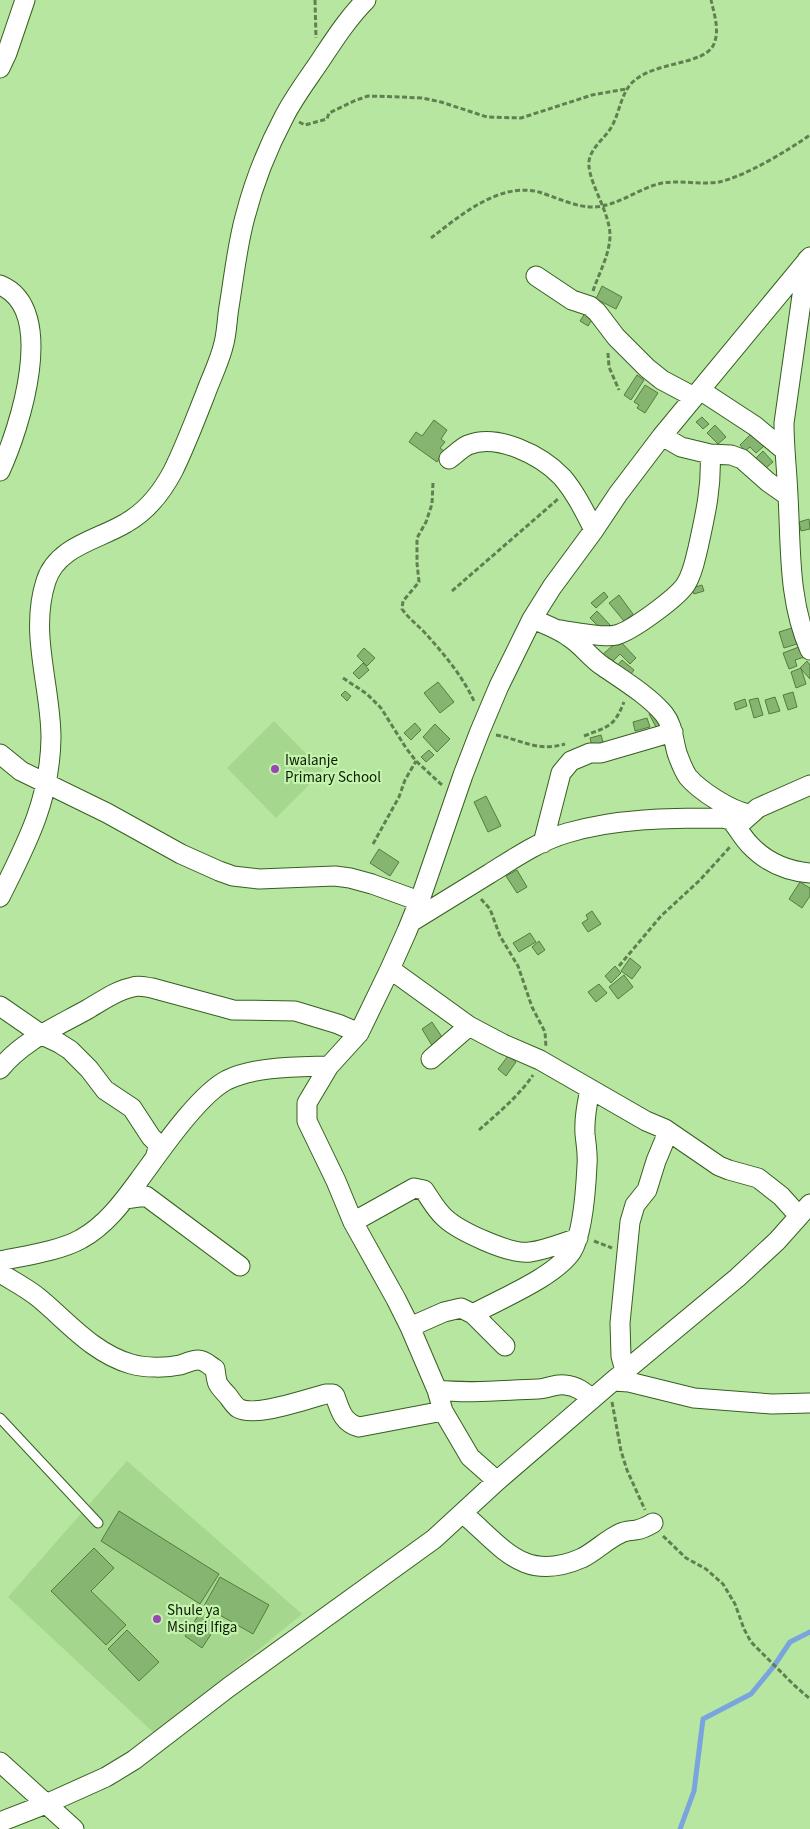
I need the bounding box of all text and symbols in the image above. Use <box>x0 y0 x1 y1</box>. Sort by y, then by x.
place label: Iwalanje Primary School <box>285 750 381 788</box>
marker: Iwalanje Primary School <box>269 763 281 775</box>
place label: Shule ya Msingi Ifiga <box>167 1600 237 1638</box>
marker: Shule ya Msingi Ifiga <box>151 1613 163 1625</box>

